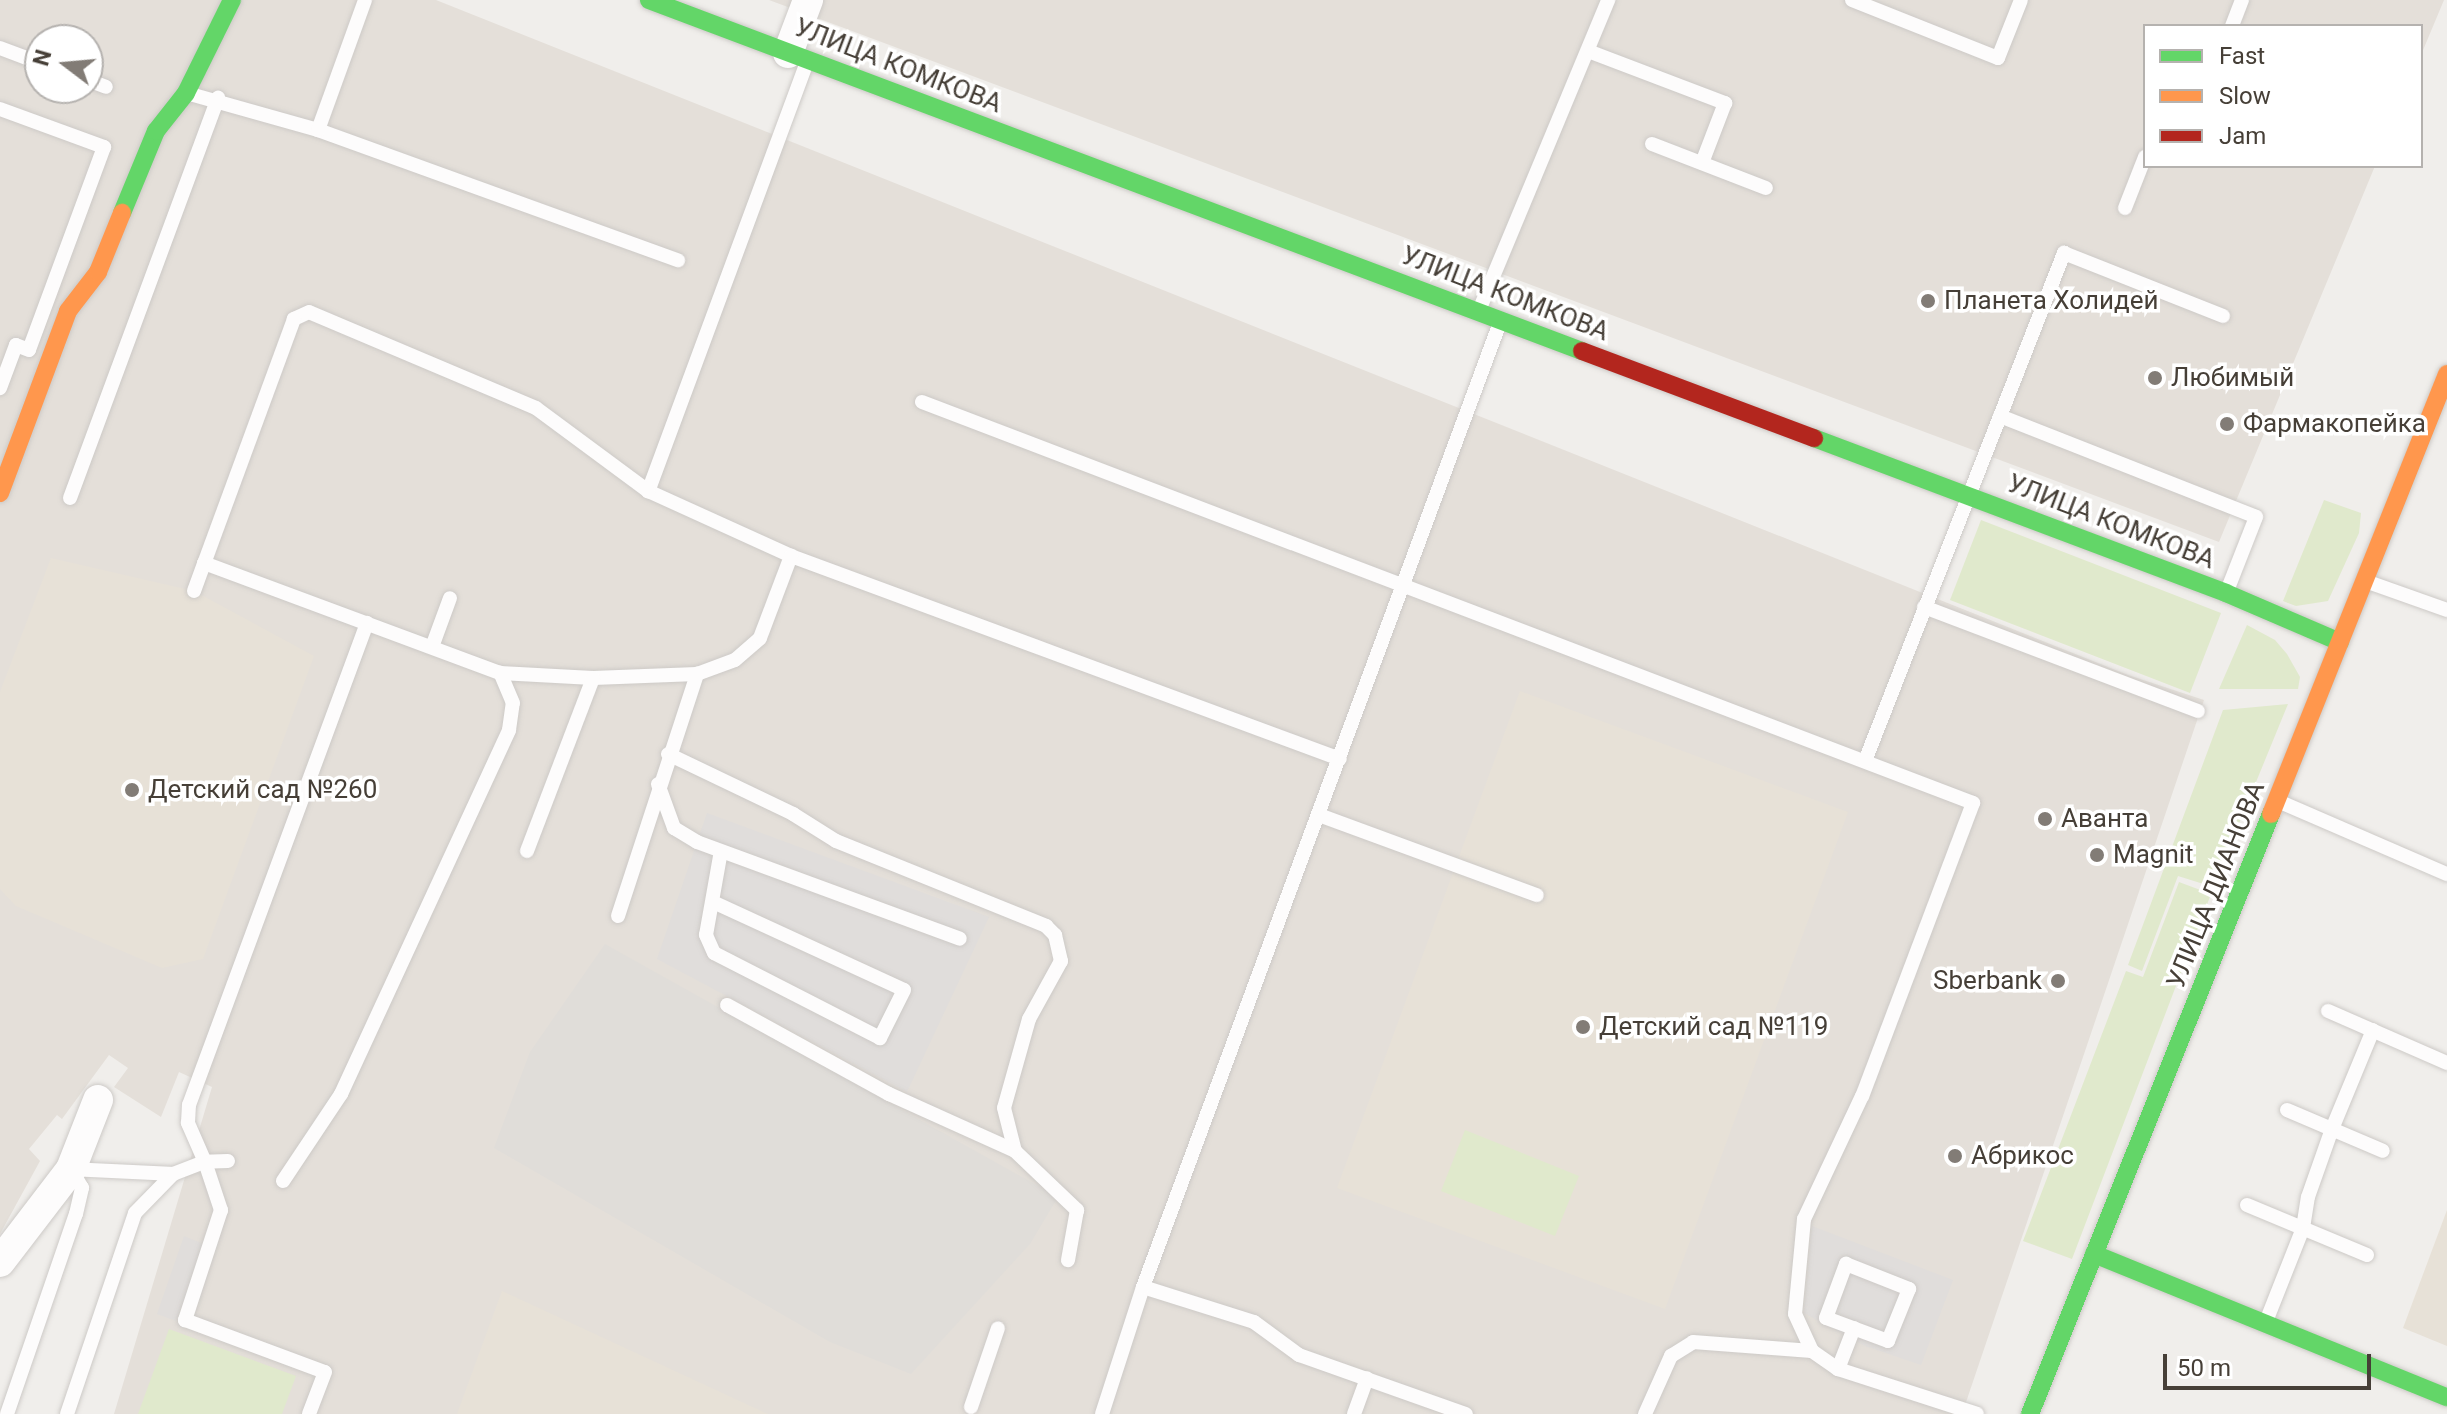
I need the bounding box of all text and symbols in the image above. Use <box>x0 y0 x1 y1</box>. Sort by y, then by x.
street label: УЛИЦА КОМКОВА <box>790 12 1006 120</box>
north arrow <box>24 24 104 104</box>
legend <box>2143 24 2423 168</box>
text: Fast <box>2219 42 2265 70</box>
text: N <box>28 47 57 69</box>
text: Slow <box>2219 82 2271 110</box>
text: Jam <box>2219 122 2266 150</box>
street label: УЛИЦА КОМКОВА <box>1397 240 1613 348</box>
place label: Планета Холидей <box>1944 285 2158 317</box>
marker: Планета Холидей <box>1919 292 1937 310</box>
place label: Любимый <box>2171 362 2294 394</box>
marker: Любимый <box>2146 369 2164 387</box>
place label: Фармакопейка <box>2243 408 2426 440</box>
marker: Фармакопейка <box>2218 415 2236 433</box>
street label: УЛИЦА КОМКОВА <box>2003 468 2219 576</box>
place label: Детский сад №260 <box>148 774 377 806</box>
street label: УЛИЦА ДИАНОВА <box>2160 777 2272 993</box>
marker: Детский сад №260 <box>123 781 141 799</box>
place label: Аванта <box>2061 803 2148 835</box>
marker: Аванта <box>2036 810 2054 828</box>
place label: Magnit <box>2113 839 2194 871</box>
marker: Magnit <box>2088 846 2106 864</box>
place label: Sberbank <box>1933 965 2042 997</box>
marker: Sberbank <box>2049 972 2067 990</box>
place label: Детский сад №119 <box>1599 1011 1828 1043</box>
marker: Детский сад №119 <box>1574 1018 1592 1036</box>
place label: Абрикос <box>1971 1140 2074 1172</box>
marker: Абрикос <box>1946 1147 1964 1165</box>
scale bar <box>2167 1338 2375 1388</box>
text: 50 m <box>2177 1354 2231 1382</box>

